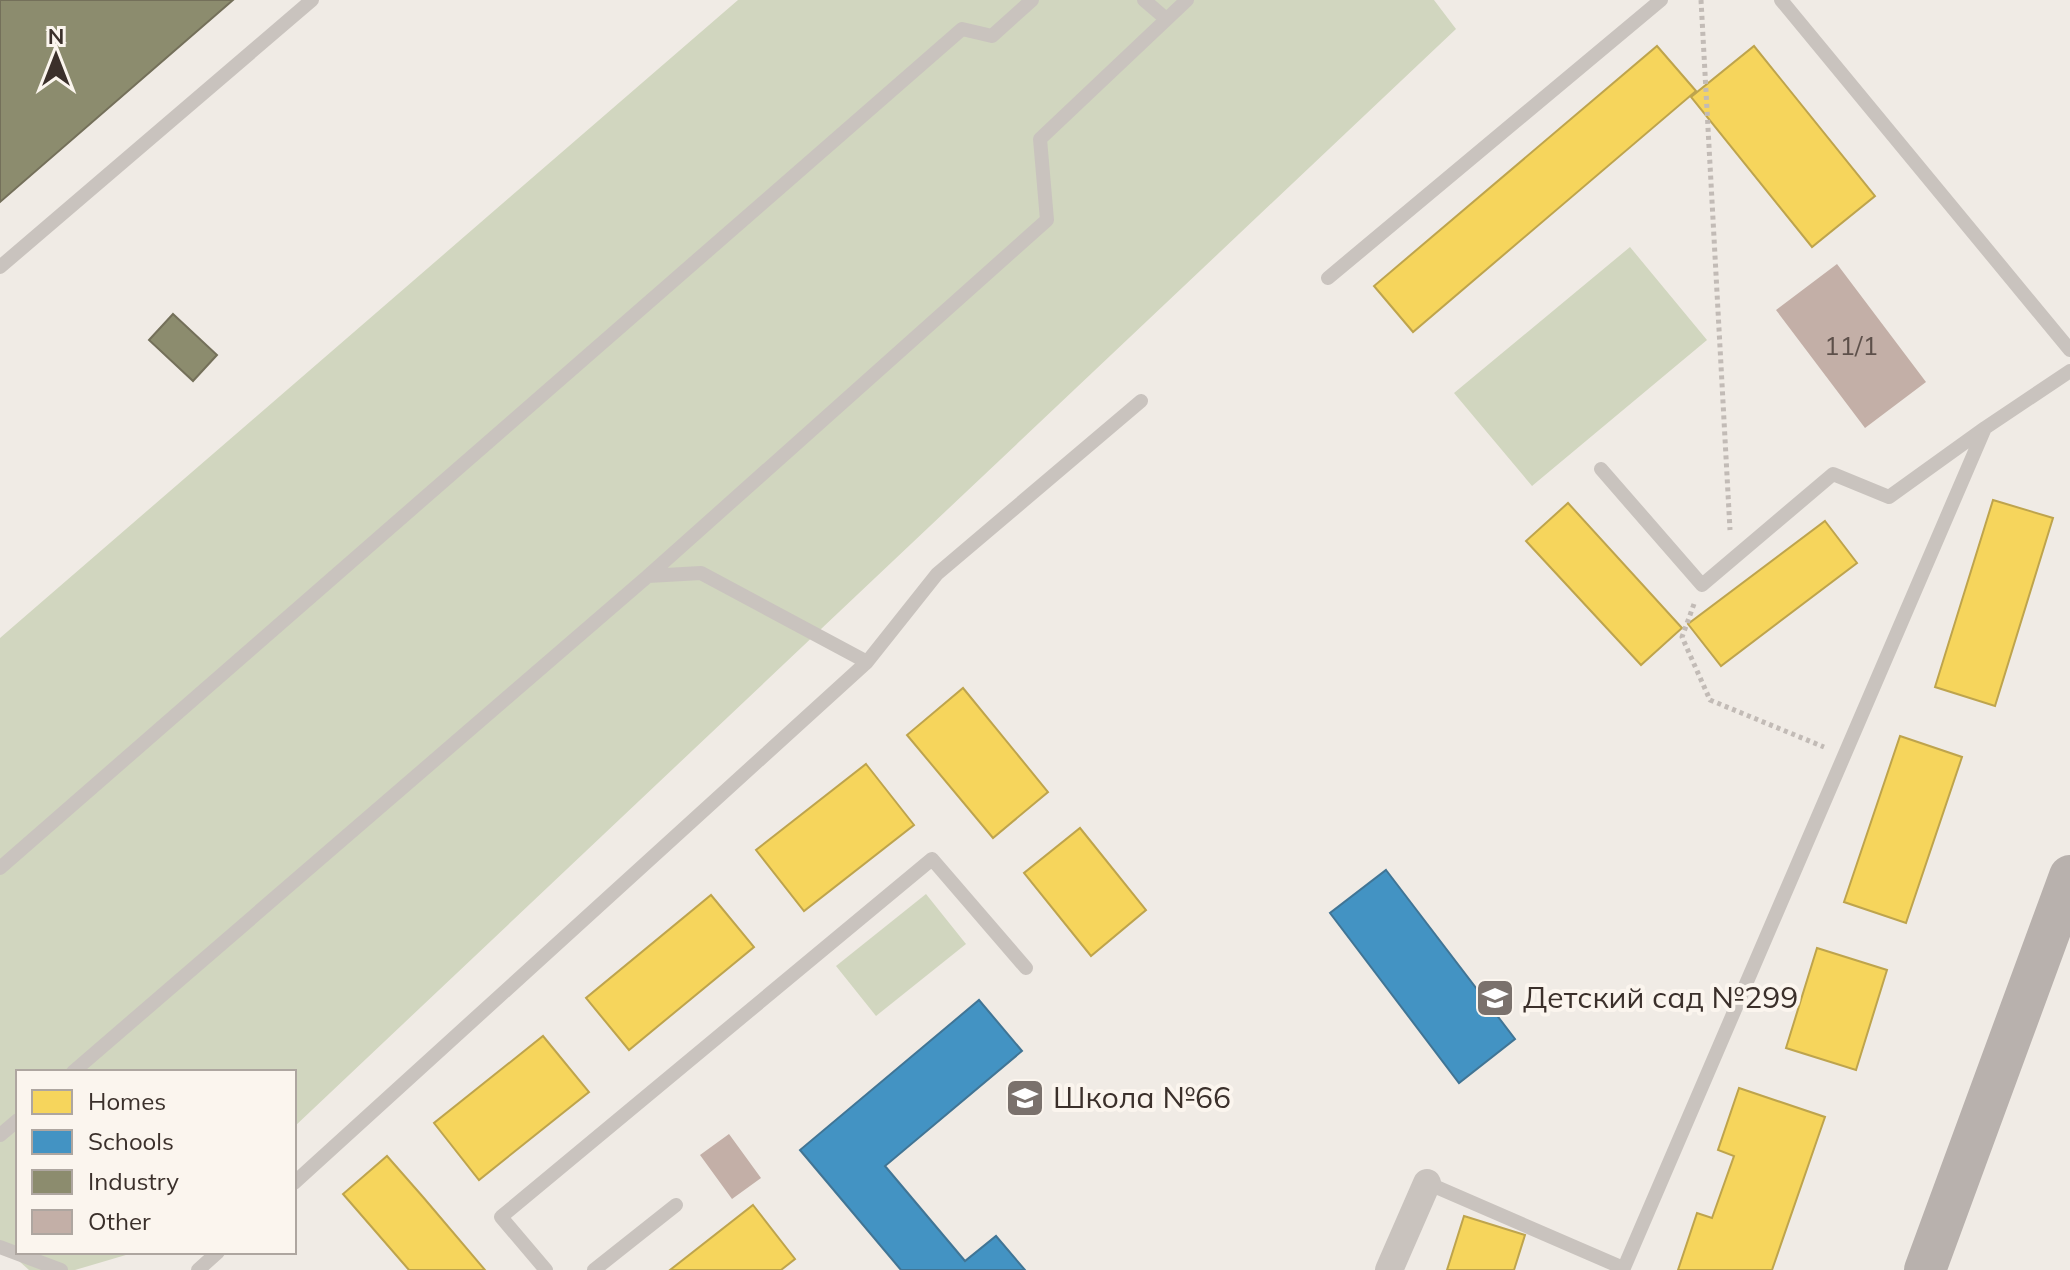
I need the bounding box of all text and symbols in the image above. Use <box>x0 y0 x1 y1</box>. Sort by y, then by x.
north arrow <box>16 16 96 96</box>
text: N <box>48 22 64 50</box>
house number: 11/1 <box>1824 329 1878 362</box>
school or university icon: Детский сад №299 <box>1474 977 1516 1019</box>
place label: Детский сад №299 <box>1523 978 1798 1016</box>
legend <box>16 1070 296 1254</box>
school or university icon: Школа №66 <box>1004 1077 1046 1119</box>
place label: Школа №66 <box>1053 1078 1231 1116</box>
text: Homes <box>88 1086 166 1116</box>
text: Schools <box>88 1126 174 1156</box>
text: Industry <box>88 1166 179 1196</box>
text: Other <box>88 1206 151 1236</box>

